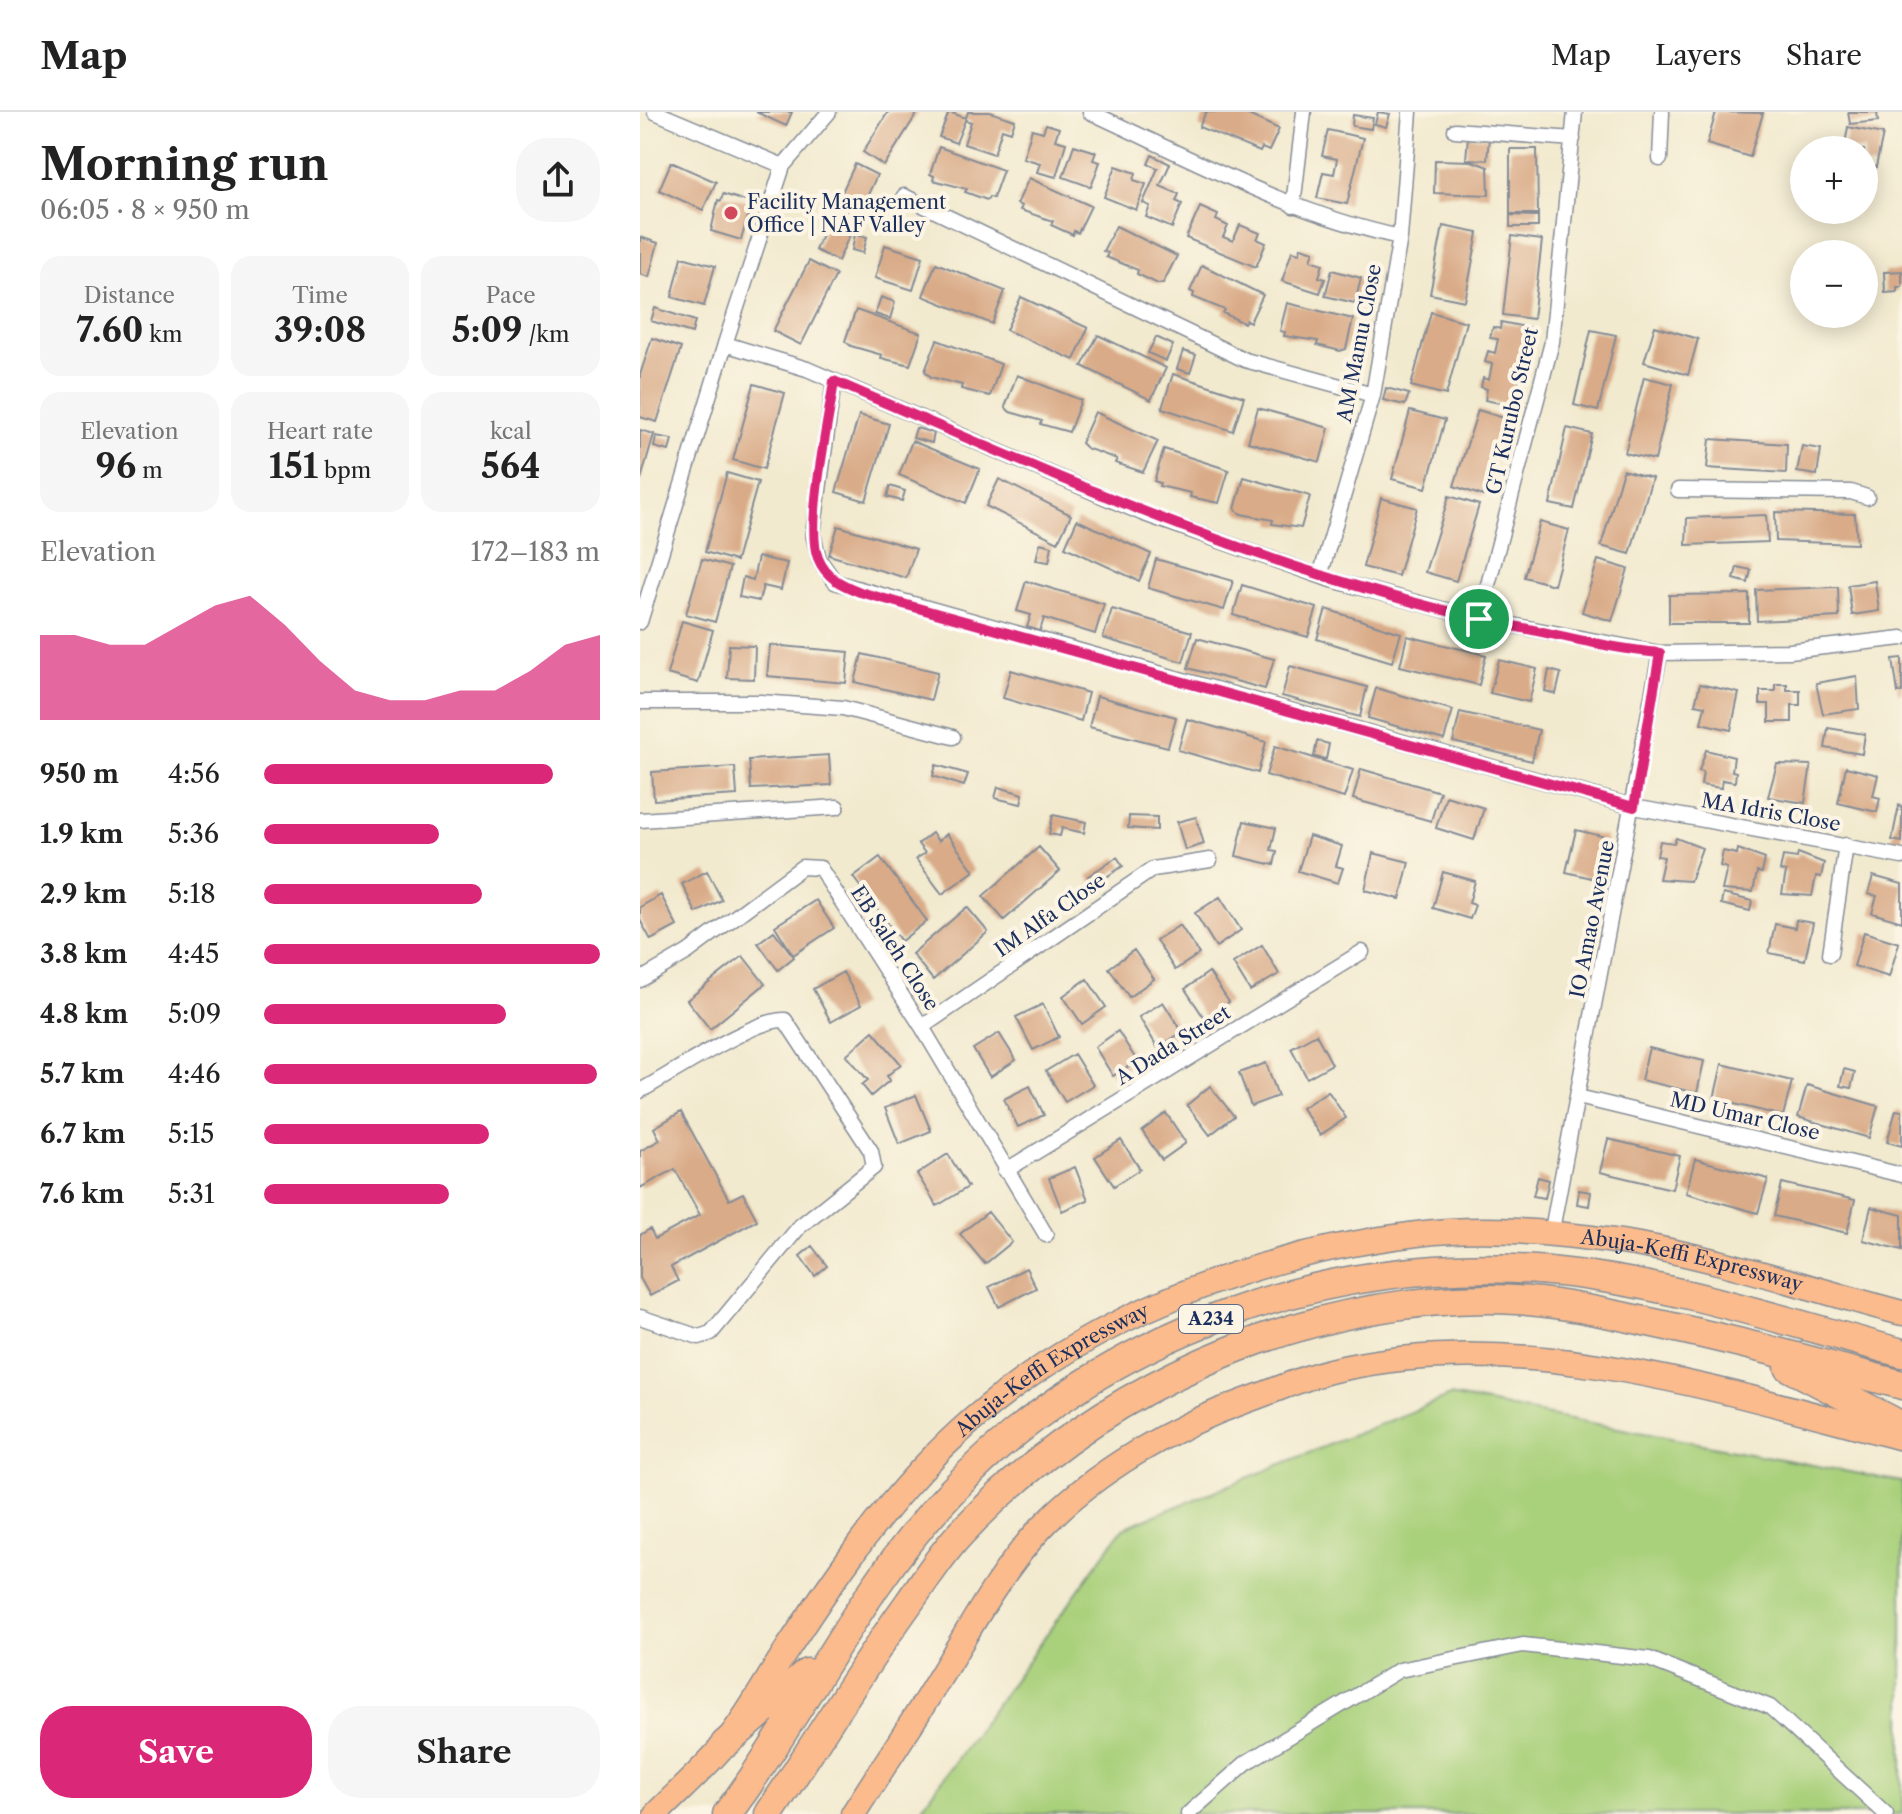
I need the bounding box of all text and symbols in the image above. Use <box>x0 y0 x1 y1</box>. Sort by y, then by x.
text: Map <box>40 32 128 79</box>
text: Map <box>1551 38 1611 72</box>
text: Layers <box>1655 38 1742 72</box>
text: Share <box>1786 38 1862 72</box>
map controls <box>1790 136 1878 328</box>
button: + <box>1790 136 1878 224</box>
text: Morning run <box>40 137 329 191</box>
button: share <box>516 138 600 222</box>
place label: Facility Management Office | NAF Valley <box>747 190 946 237</box>
text: 06:05 · 8 × 950 m <box>40 194 250 226</box>
marker: Facility Management Office | NAF Valley <box>722 204 740 222</box>
button: − <box>1790 240 1878 328</box>
street label: AM Mamu Close <box>1332 262 1386 425</box>
text: Distance <box>84 282 175 309</box>
text: Time <box>292 282 348 309</box>
text: Pace <box>486 282 536 309</box>
text: 7.60 <box>76 309 143 351</box>
text: 39:08 <box>274 309 366 351</box>
text: 5:09 <box>452 309 523 351</box>
text: km <box>143 321 183 348</box>
text: /km <box>523 321 570 348</box>
street label: GT Kurubo Street <box>1481 325 1543 497</box>
text: Elevation <box>80 418 178 445</box>
text: Heart rate <box>267 418 373 445</box>
text: kcal <box>490 418 531 445</box>
text: 96 <box>96 445 136 487</box>
text: 151 <box>269 445 318 487</box>
text: 564 <box>481 445 540 487</box>
text: m <box>136 457 163 484</box>
text: bpm <box>318 457 371 484</box>
text: Elevation <box>40 536 156 568</box>
text: 172–183 m <box>470 536 600 568</box>
pin <box>1445 585 1513 653</box>
icon: arrive <box>1457 597 1501 641</box>
text: 950 m <box>40 758 119 790</box>
text: 4:56 <box>168 758 220 790</box>
street label: MA Idris Close <box>1700 788 1842 836</box>
text: 1.9 km <box>40 818 123 850</box>
text: 5:36 <box>168 818 219 850</box>
street label: IO Amao Avenue <box>1565 838 1619 1000</box>
street label: IM Alfa Close <box>990 868 1110 962</box>
text: 2.9 km <box>40 878 127 910</box>
text: 5:18 <box>168 878 216 910</box>
street label: EB Saleh Close <box>846 881 944 1015</box>
text: 3.8 km <box>40 938 127 970</box>
text: 4:45 <box>168 938 219 970</box>
text: 4.8 km <box>40 998 128 1030</box>
text: 5:09 <box>168 998 221 1030</box>
street label: A Dada Street <box>1110 1000 1235 1090</box>
text: 5.7 km <box>40 1058 124 1090</box>
text: 4:46 <box>168 1058 221 1090</box>
street label: MD Umar Close <box>1668 1087 1822 1145</box>
text: 6.7 km <box>40 1118 126 1150</box>
text: 5:15 <box>168 1118 214 1150</box>
text: 7.6 km <box>40 1178 124 1210</box>
text: 5:31 <box>168 1178 215 1210</box>
street label: Abuja-Keffi Expressway <box>1578 1225 1806 1297</box>
street label: Abuja-Keffi Expressway <box>950 1298 1153 1442</box>
road number: A234 <box>1179 1305 1243 1333</box>
button: Save <box>40 1706 312 1798</box>
button: Share <box>328 1706 600 1798</box>

